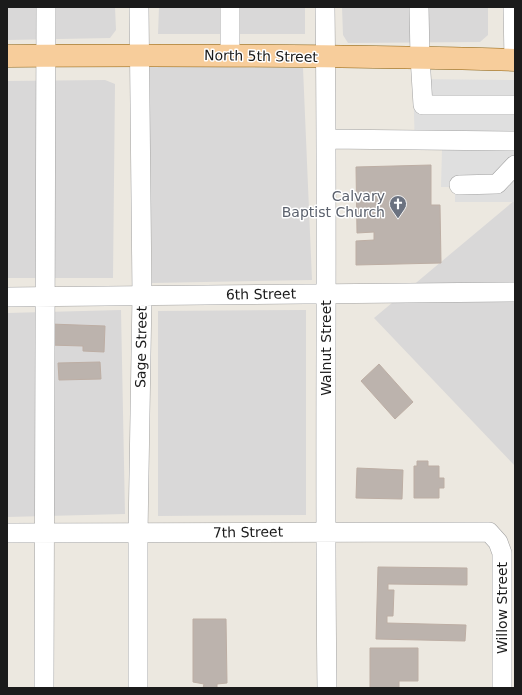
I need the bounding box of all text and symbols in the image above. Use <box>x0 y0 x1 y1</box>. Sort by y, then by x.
street label: North 5th Street <box>204 47 319 65</box>
place label: Calvary Baptist Church <box>282 188 385 220</box>
church icon: Calvary Baptist Church <box>388 194 408 219</box>
street label: 6th Street <box>226 285 297 303</box>
street label: Walnut Street <box>318 300 334 396</box>
street label: Sage Street <box>132 305 150 388</box>
street label: 7th Street <box>213 523 284 541</box>
street label: Willow Street <box>494 561 510 654</box>

